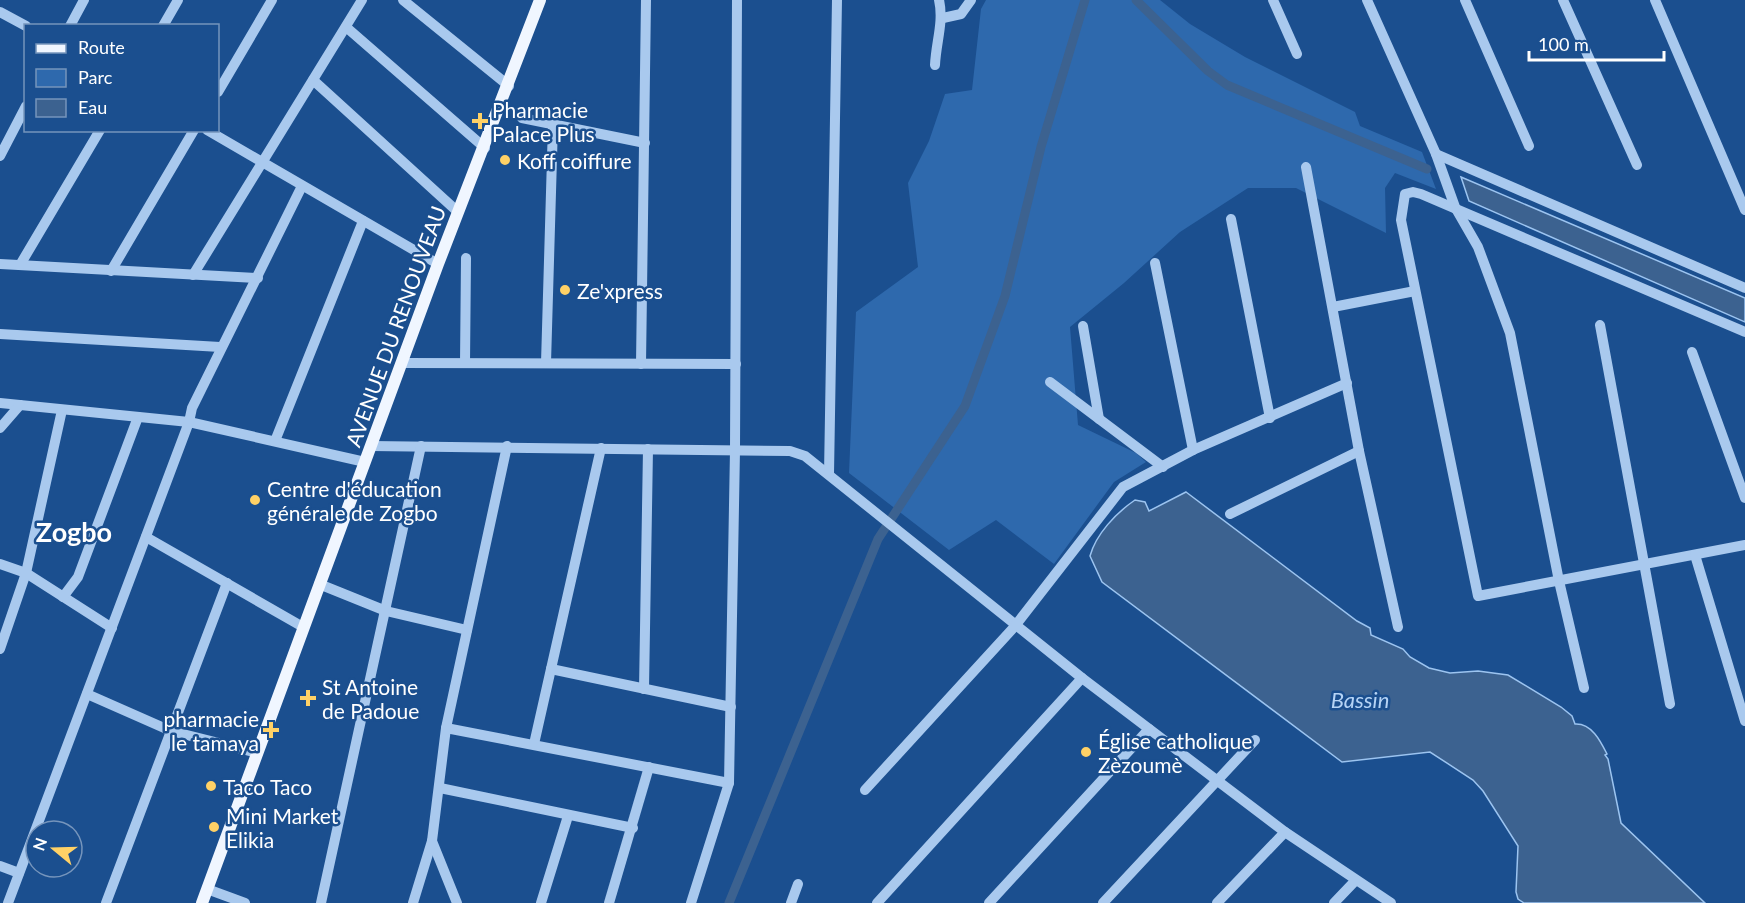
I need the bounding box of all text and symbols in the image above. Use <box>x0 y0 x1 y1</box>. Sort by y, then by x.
legend <box>24 24 219 132</box>
scale bar <box>1529 24 1664 62</box>
text: 100 m <box>1538 33 1589 55</box>
text: Route <box>78 36 125 58</box>
text: Parc <box>78 66 113 88</box>
text: Eau <box>78 96 107 118</box>
place label: Pharmacie Palace Plus <box>492 97 595 146</box>
marker: Pharmacie Palace Plus <box>473 114 487 128</box>
place label: Koff coiffure <box>517 148 632 173</box>
marker: Koff coiffure <box>498 153 512 167</box>
street label: AVENUE DU RENOUVEAU <box>340 202 450 450</box>
place label: Ze'xpress <box>577 278 663 303</box>
marker: Ze'xpress <box>558 283 572 297</box>
place label: Centre d'éducation générale de Zogbo <box>267 476 442 525</box>
marker: Centre d'éducation générale de Zogbo <box>248 493 262 507</box>
district label: Zogbo <box>36 515 112 548</box>
place label: St Antoine de Padoue <box>322 674 419 723</box>
water label: Bassin <box>1331 686 1389 713</box>
marker: St Antoine de Padoue <box>299 689 317 707</box>
place label: pharmacie le tamaya <box>164 706 259 755</box>
marker: pharmacie le tamaya <box>264 723 278 737</box>
place label: Église catholique Zèzoumè <box>1098 728 1252 777</box>
marker: Église catholique Zèzoumè <box>1079 745 1093 759</box>
place label: Taco Taco <box>223 774 312 799</box>
marker: Taco Taco <box>204 779 218 793</box>
place label: Mini Market Elikia <box>226 803 339 852</box>
north arrow <box>24 819 84 879</box>
marker: Mini Market Elikia <box>207 820 221 834</box>
text: N <box>28 835 50 853</box>

